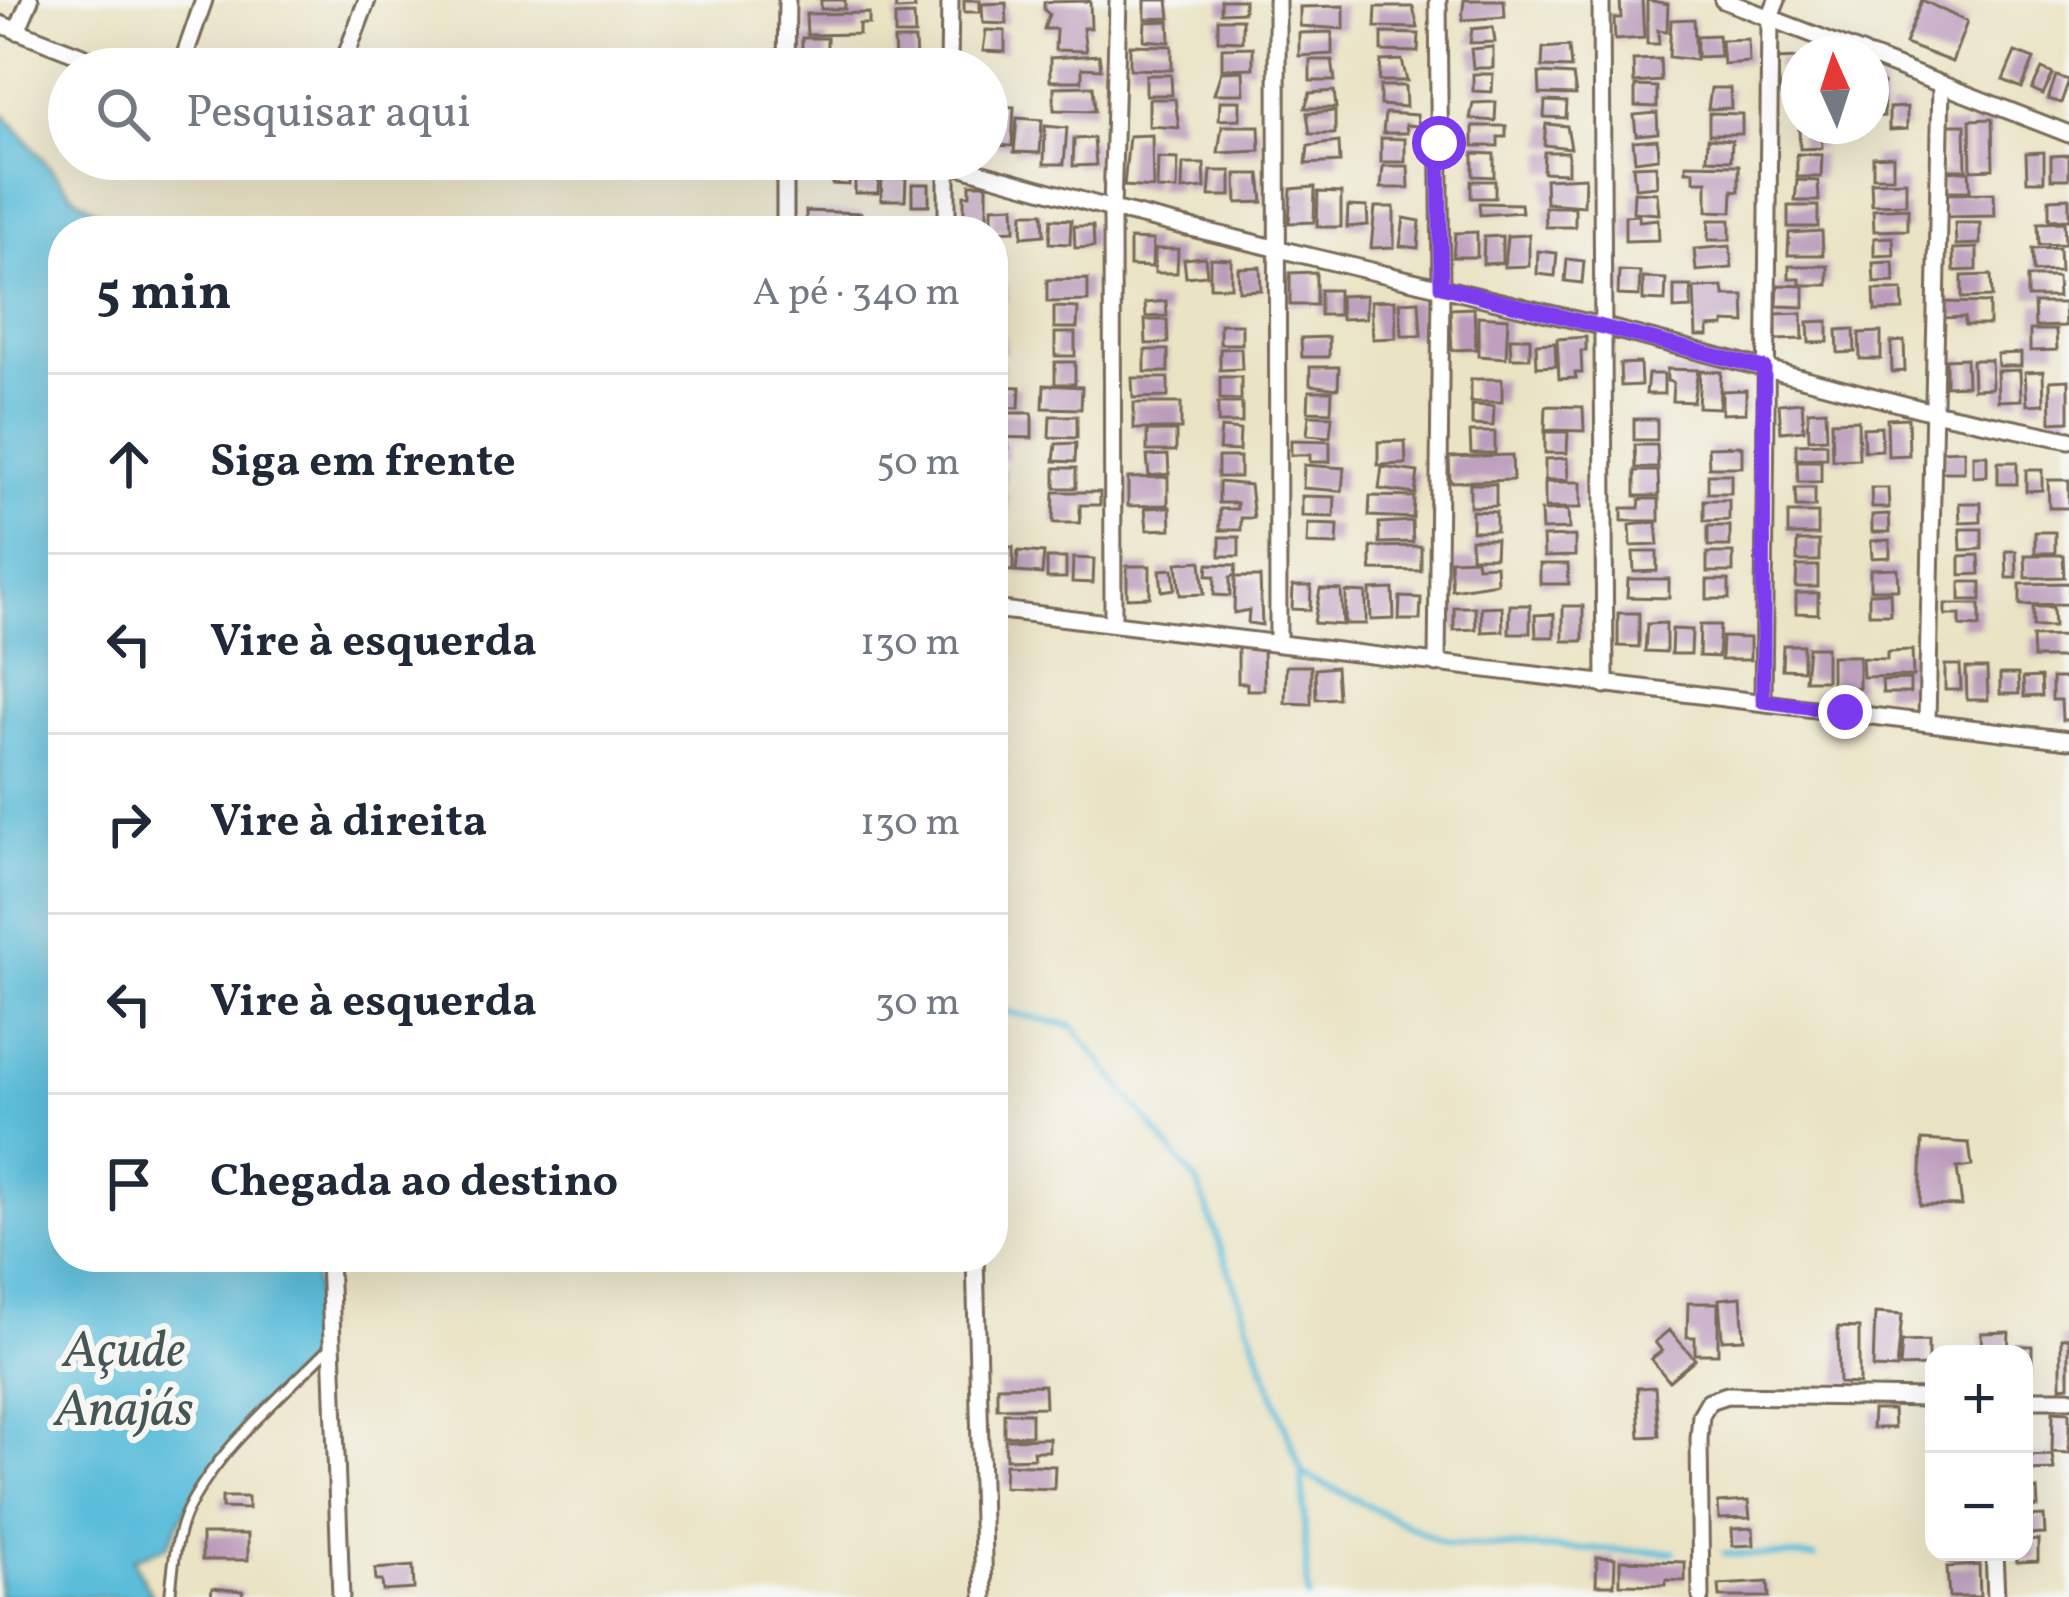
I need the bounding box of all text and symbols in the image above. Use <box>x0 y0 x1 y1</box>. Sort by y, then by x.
north arrow <box>1781 36 1889 144</box>
search box <box>48 48 1008 180</box>
icon: search <box>90 81 156 147</box>
text: Pesquisar aqui <box>186 83 471 146</box>
route start <box>1412 116 1466 170</box>
text: 5 min <box>96 259 232 330</box>
text: A pé · 340 m <box>752 267 960 321</box>
icon: ahead <box>96 431 162 497</box>
text: Siga em frente <box>210 432 516 495</box>
text: 50 m <box>876 437 960 491</box>
icon: left <box>96 611 162 677</box>
text: Vire à esquerda <box>210 612 537 675</box>
text: 130 m <box>860 617 960 671</box>
route end <box>1818 685 1872 739</box>
icon: right <box>96 791 162 857</box>
text: Vire à direita <box>210 792 487 855</box>
text: 130 m <box>860 797 960 851</box>
icon: left <box>96 971 162 1037</box>
text: Vire à esquerda <box>210 972 537 1035</box>
text: 30 m <box>875 977 960 1031</box>
icon: arrive <box>96 1151 162 1217</box>
text: Chegada ao destino <box>210 1152 618 1215</box>
water label: Açude Anajás <box>53 1317 193 1447</box>
map controls <box>1925 1345 2033 1561</box>
button: + <box>1925 1345 2033 1453</box>
button: − <box>1925 1453 2033 1561</box>

